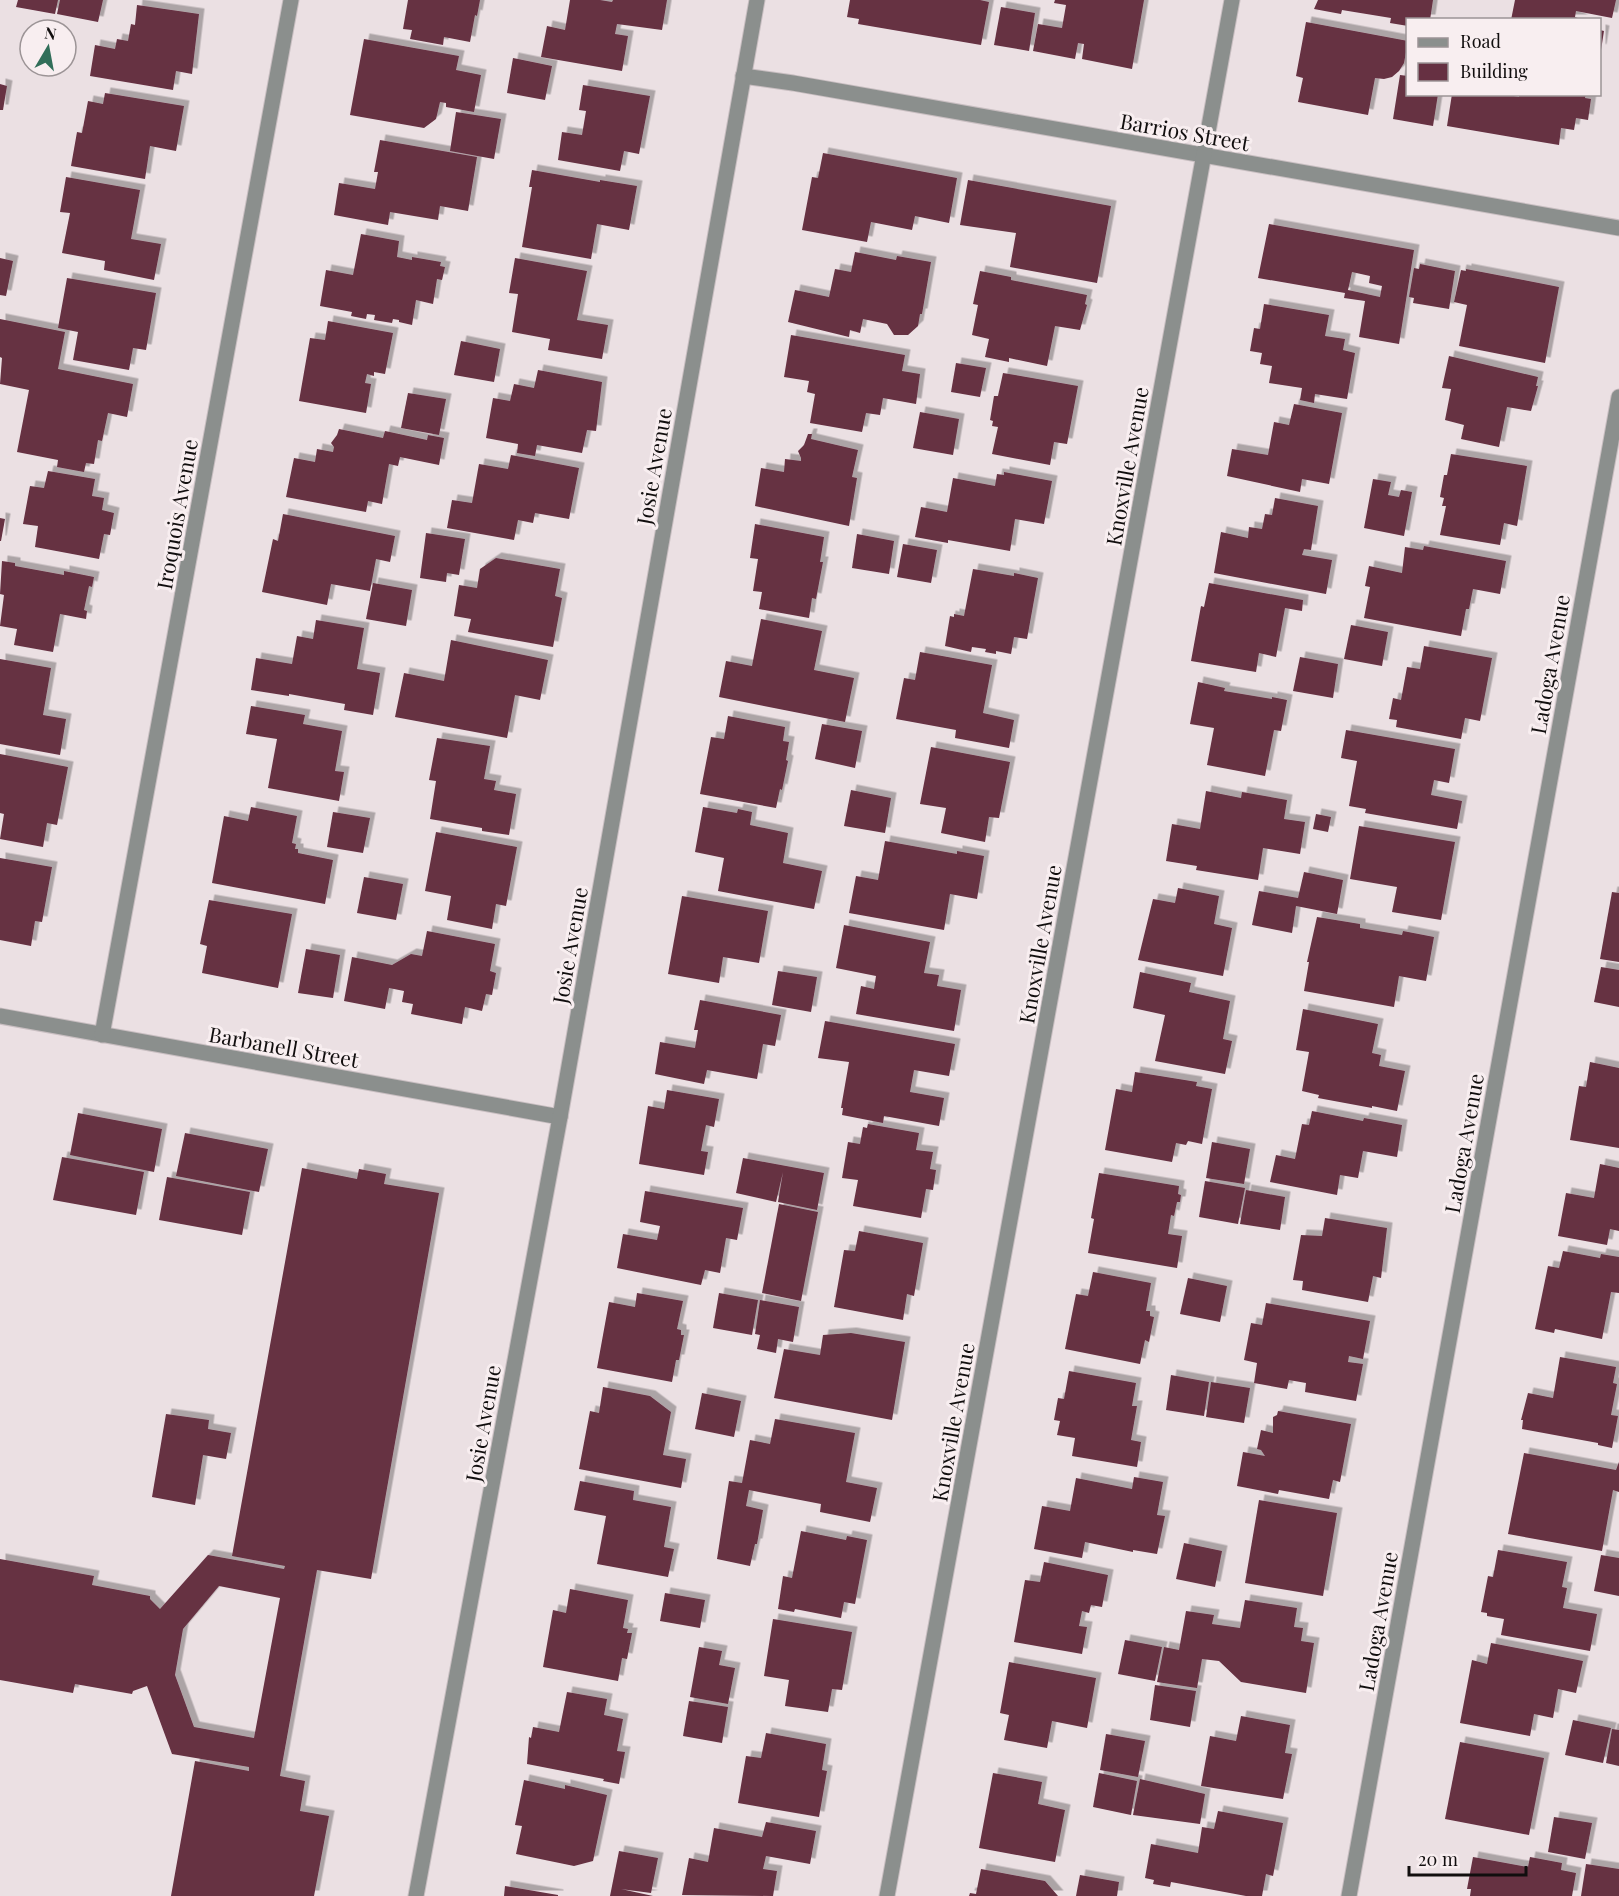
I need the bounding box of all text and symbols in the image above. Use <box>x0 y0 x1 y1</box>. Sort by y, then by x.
north arrow <box>18 18 78 78</box>
legend <box>1406 18 1601 96</box>
text: N <box>43 21 59 44</box>
text: Road <box>1460 29 1501 53</box>
text: Building <box>1460 59 1528 83</box>
street label: Barrios Street <box>1118 106 1252 156</box>
street label: Knoxville Avenue <box>1098 384 1154 548</box>
street label: Josie Avenue <box>629 405 677 528</box>
street label: Iroquois Avenue <box>149 437 203 591</box>
street label: Ladoga Avenue <box>1523 592 1575 736</box>
street label: Knoxville Avenue <box>1011 862 1067 1026</box>
street label: Josie Avenue <box>545 884 593 1007</box>
street label: Barbanell Street <box>207 1019 362 1073</box>
street label: Ladoga Avenue <box>1437 1071 1489 1215</box>
street label: Knoxville Avenue <box>924 1340 980 1504</box>
street label: Josie Avenue <box>458 1362 506 1485</box>
street label: Ladoga Avenue <box>1351 1549 1403 1693</box>
scale bar <box>1409 1839 1526 1877</box>
text: 20 m <box>1418 1847 1458 1871</box>

